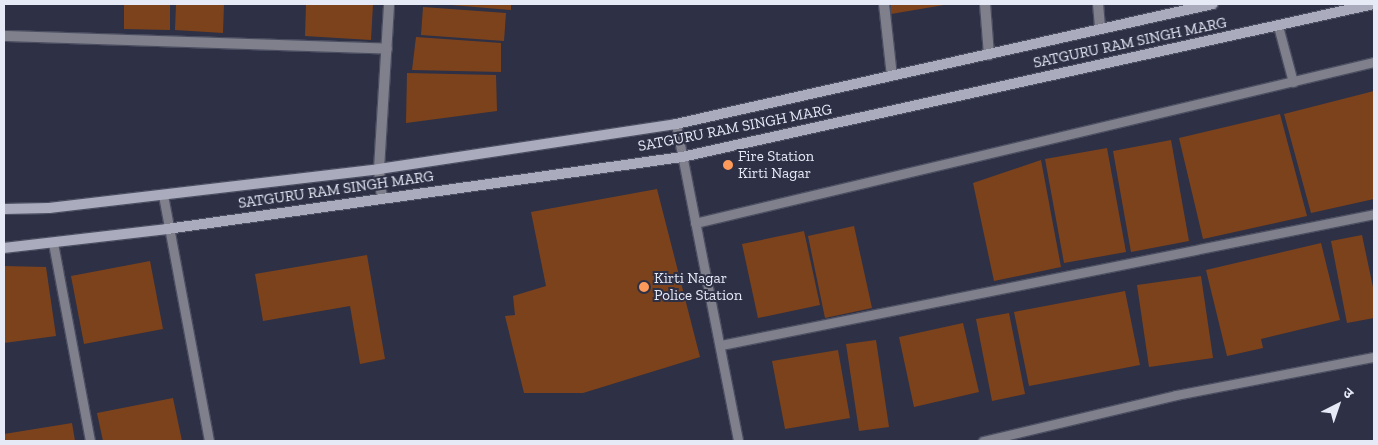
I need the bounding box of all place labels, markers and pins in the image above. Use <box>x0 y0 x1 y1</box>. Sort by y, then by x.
place label: Fire Station Kirti Nagar <box>738 147 814 182</box>
marker: Fire Station Kirti Nagar <box>722 159 734 171</box>
place label: Kirti Nagar Police Station <box>654 269 742 304</box>
marker: Kirti Nagar Police Station <box>638 281 650 293</box>

